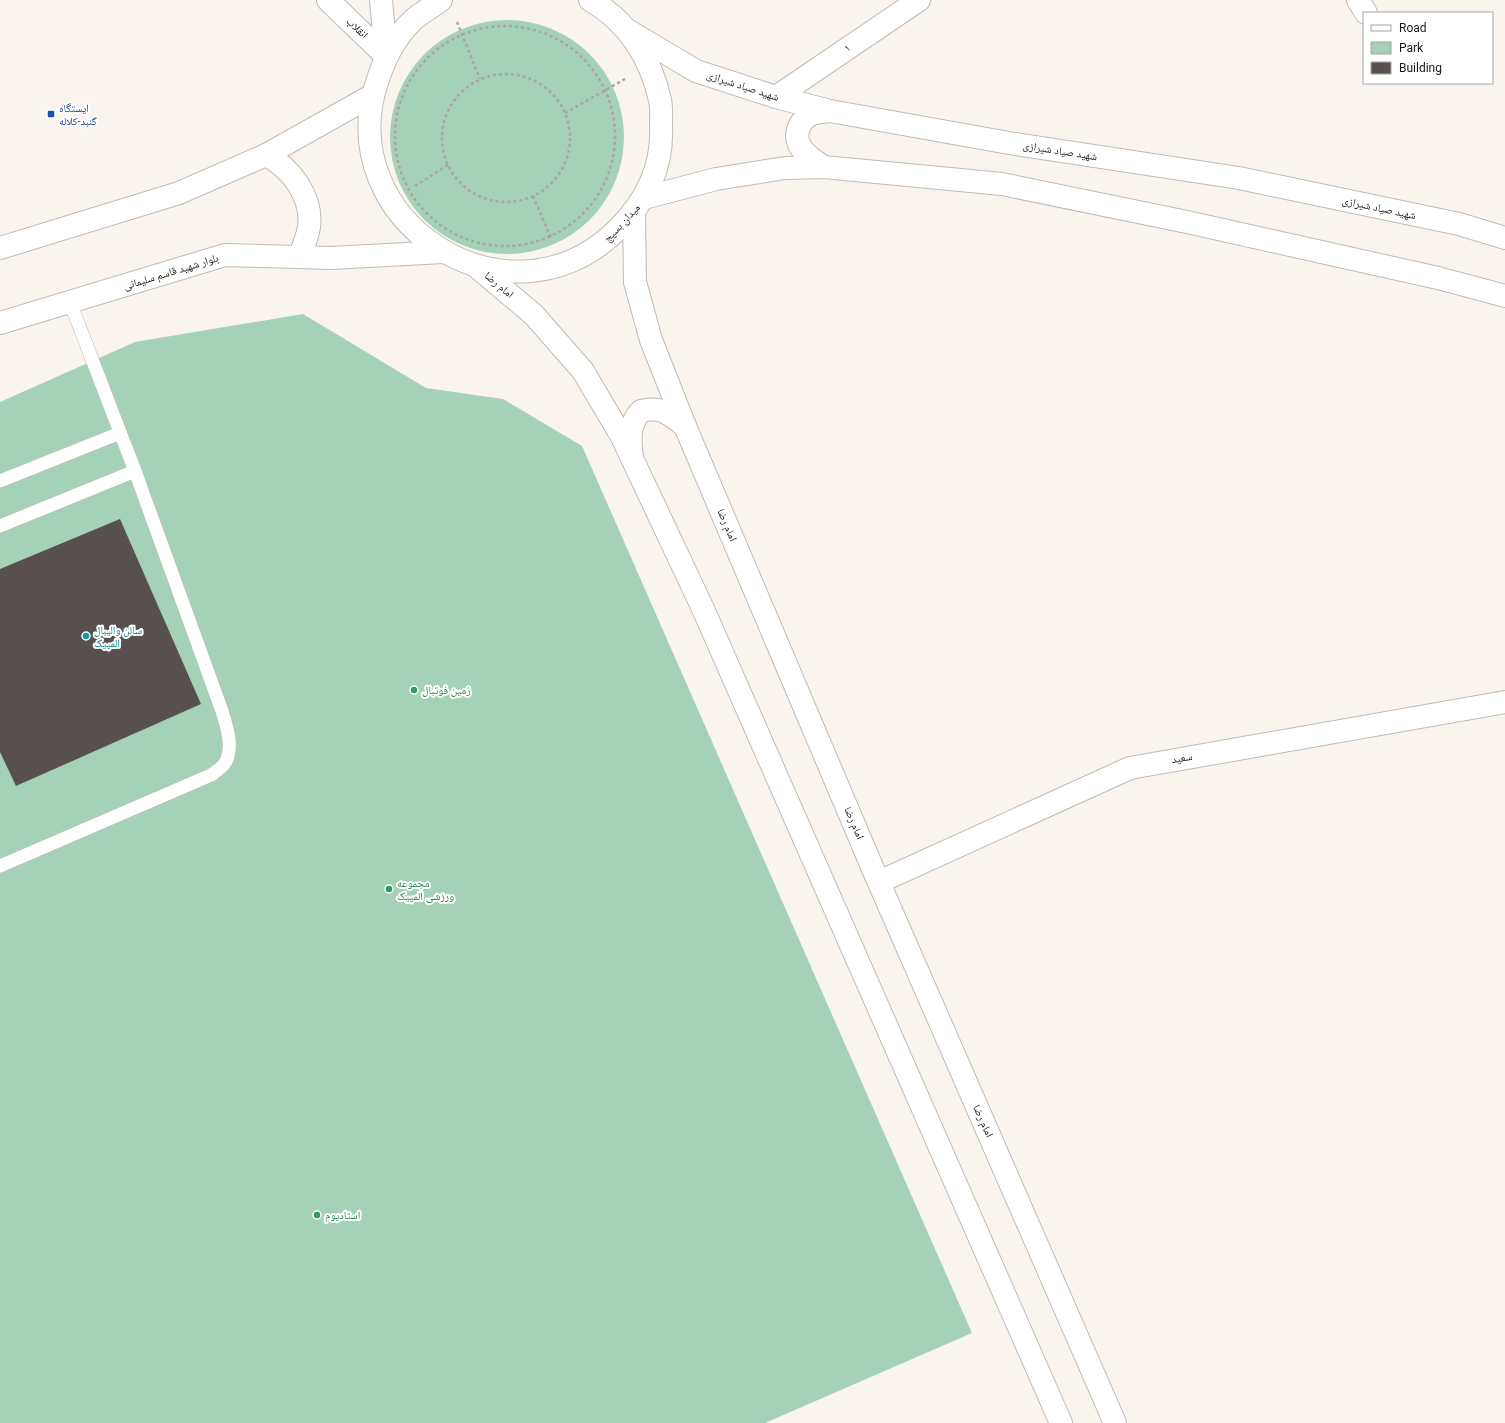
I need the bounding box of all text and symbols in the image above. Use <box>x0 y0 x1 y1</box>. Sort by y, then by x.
legend <box>1363 12 1493 84</box>
street label: انقلاب <box>343 15 371 41</box>
text: Road <box>1399 21 1427 35</box>
street label: ۱ <box>841 41 853 55</box>
text: Park <box>1399 41 1424 55</box>
text: Building <box>1399 61 1442 75</box>
street label: شهید صیاد شیرازی <box>705 68 781 104</box>
place label: ایستگاه گنبد-کلاله <box>59 102 97 128</box>
marker: ایستگاه گنبد-کلاله <box>46 109 56 119</box>
street label: شهید صیاد شیرازی <box>1022 139 1098 163</box>
street label: شهید صیاد شیرازی <box>1341 194 1417 222</box>
street label: میدان بسیج <box>601 201 643 245</box>
street label: بلوار شهید قاسم سلیمانی <box>122 251 220 294</box>
street label: امام رضا <box>482 269 516 301</box>
street label: امام رضا <box>714 507 740 543</box>
place label: سالن والیبال المپیک <box>94 624 142 650</box>
marker: سالن والیبال المپیک <box>81 631 91 641</box>
place label: زمین فوتبال <box>422 684 470 697</box>
marker: زمین فوتبال <box>409 685 419 695</box>
street label: سعید <box>1171 750 1193 766</box>
street label: امام رضا <box>841 805 867 841</box>
place label: مجموعه ورزشی المپیک <box>397 877 454 903</box>
marker: مجموعه ورزشی المپیک <box>384 884 394 894</box>
street label: امام رضا <box>970 1103 996 1139</box>
place label: استادیوم <box>325 1209 360 1222</box>
marker: استادیوم <box>312 1210 322 1220</box>

